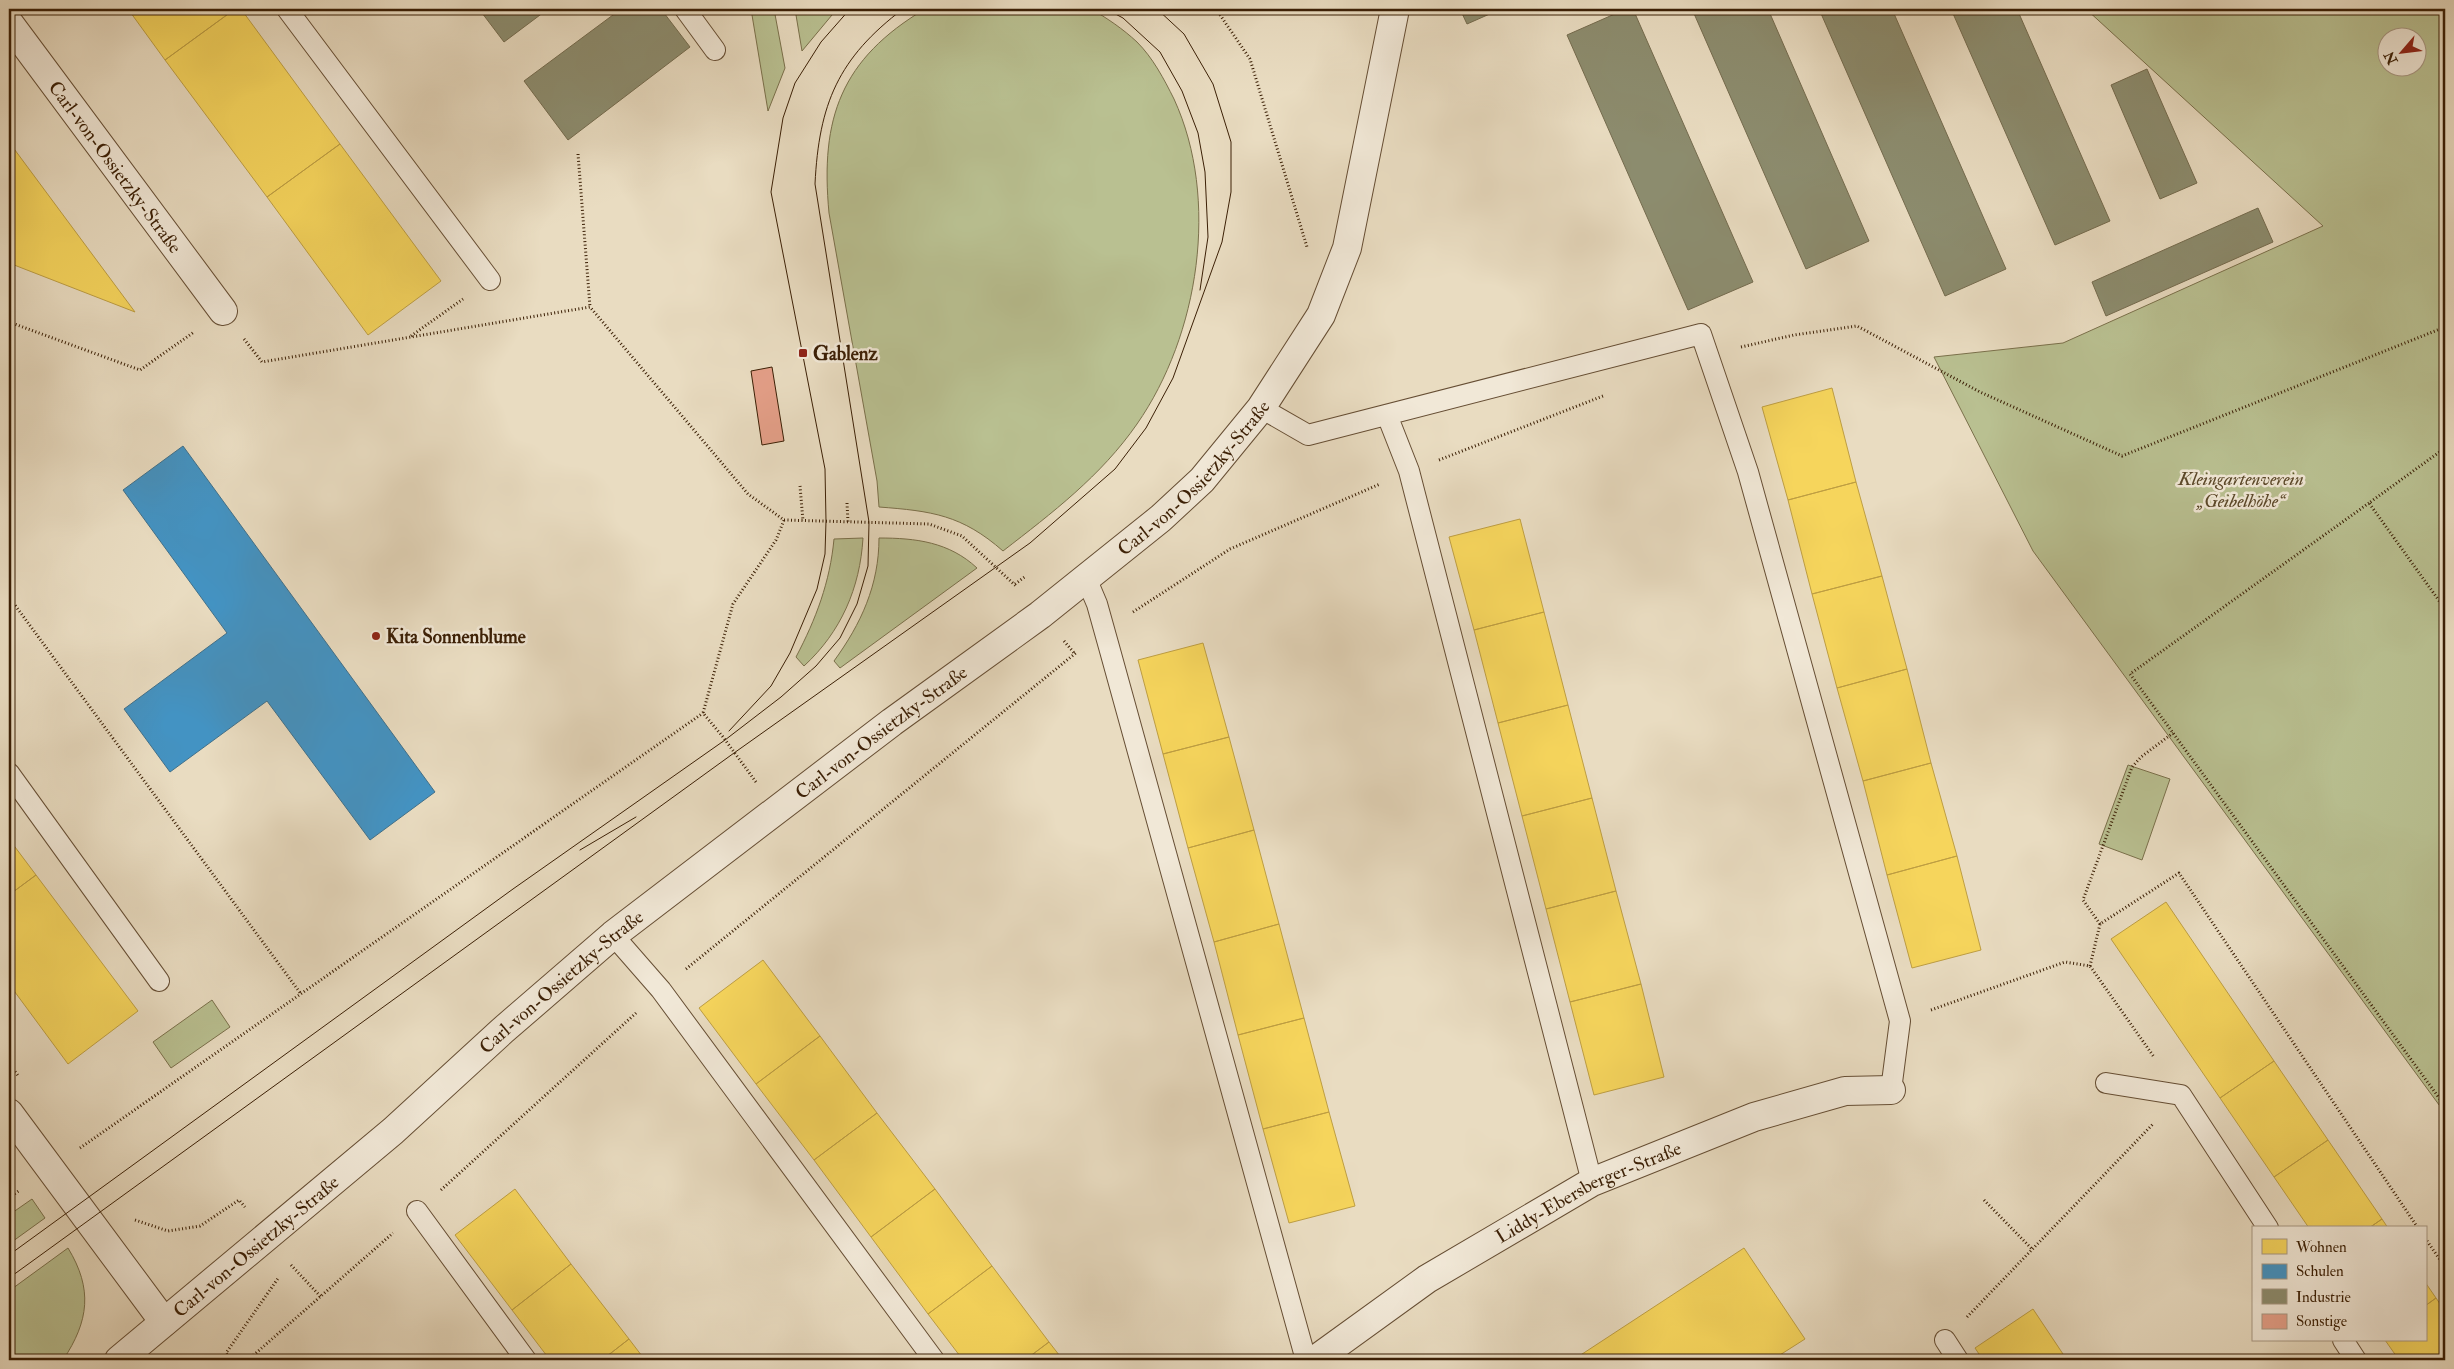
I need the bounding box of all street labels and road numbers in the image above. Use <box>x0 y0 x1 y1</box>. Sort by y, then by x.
street label: Carl-von-Ossietzky-Straße <box>43 76 187 258</box>
street label: Carl-von-Ossietzky-Straße <box>1113 396 1276 561</box>
street label: Carl-von-Ossietzky-Straße <box>791 661 972 805</box>
street label: Carl-von-Ossietzky-Straße <box>474 905 648 1059</box>
street label: Liddy-Ebersberger-Straße <box>1491 1136 1685 1249</box>
street label: Carl-von-Ossietzky-Straße <box>168 1170 344 1323</box>

